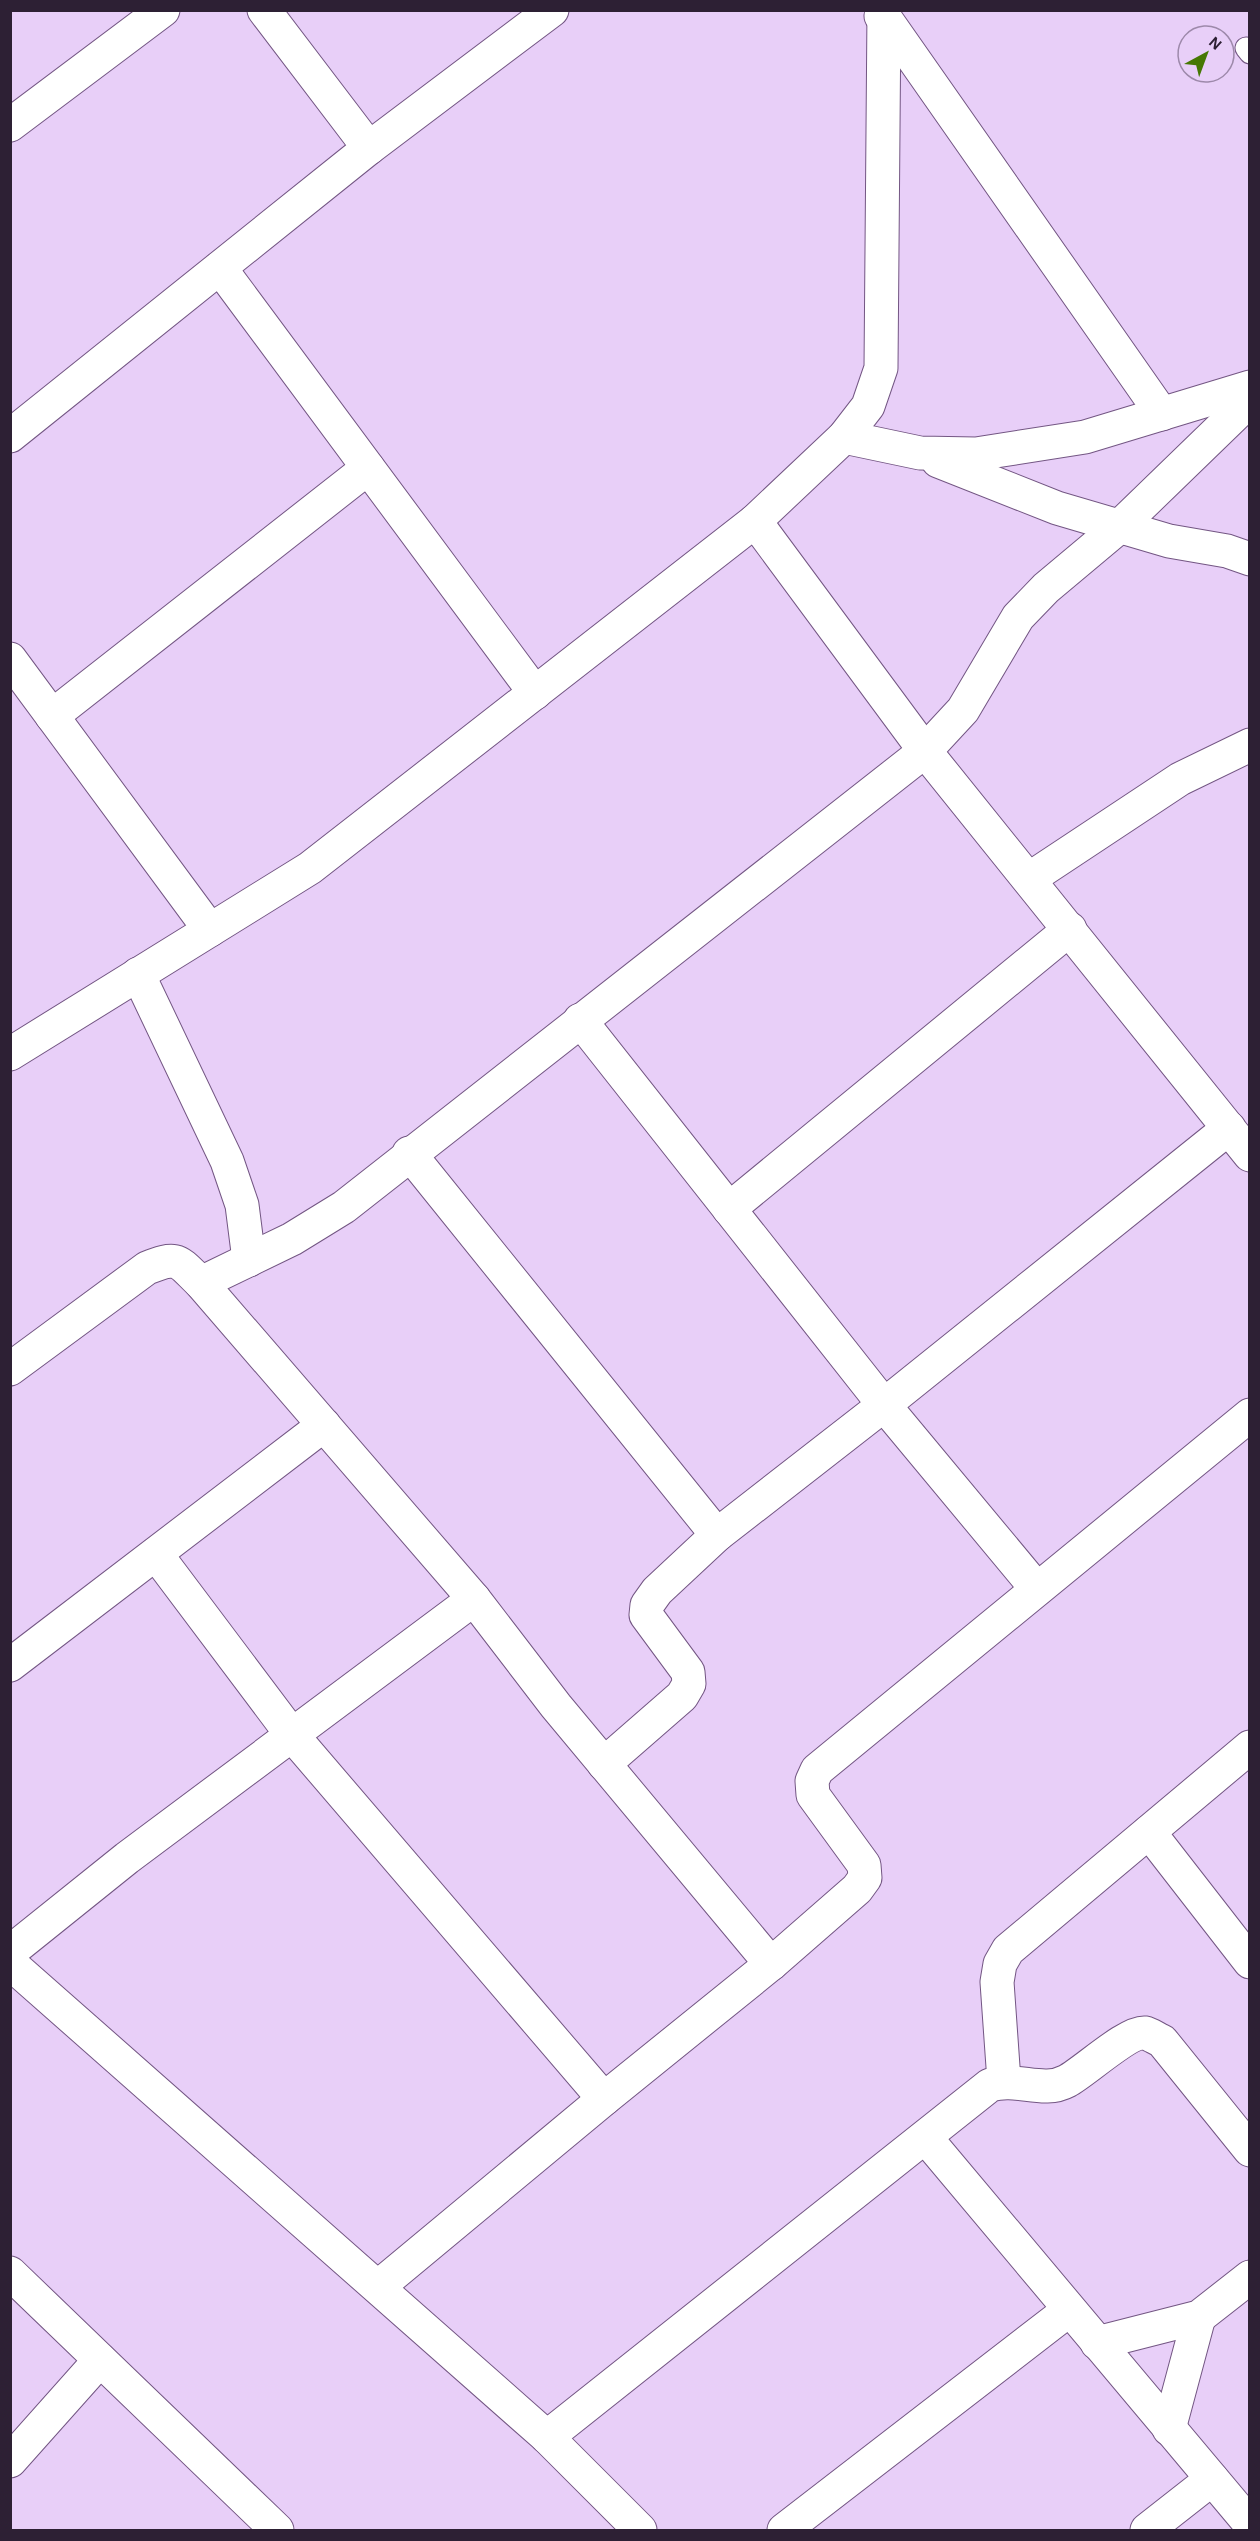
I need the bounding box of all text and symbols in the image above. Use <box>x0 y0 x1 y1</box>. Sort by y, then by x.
north arrow <box>1176 24 1236 84</box>
text: N <box>1206 34 1225 53</box>

